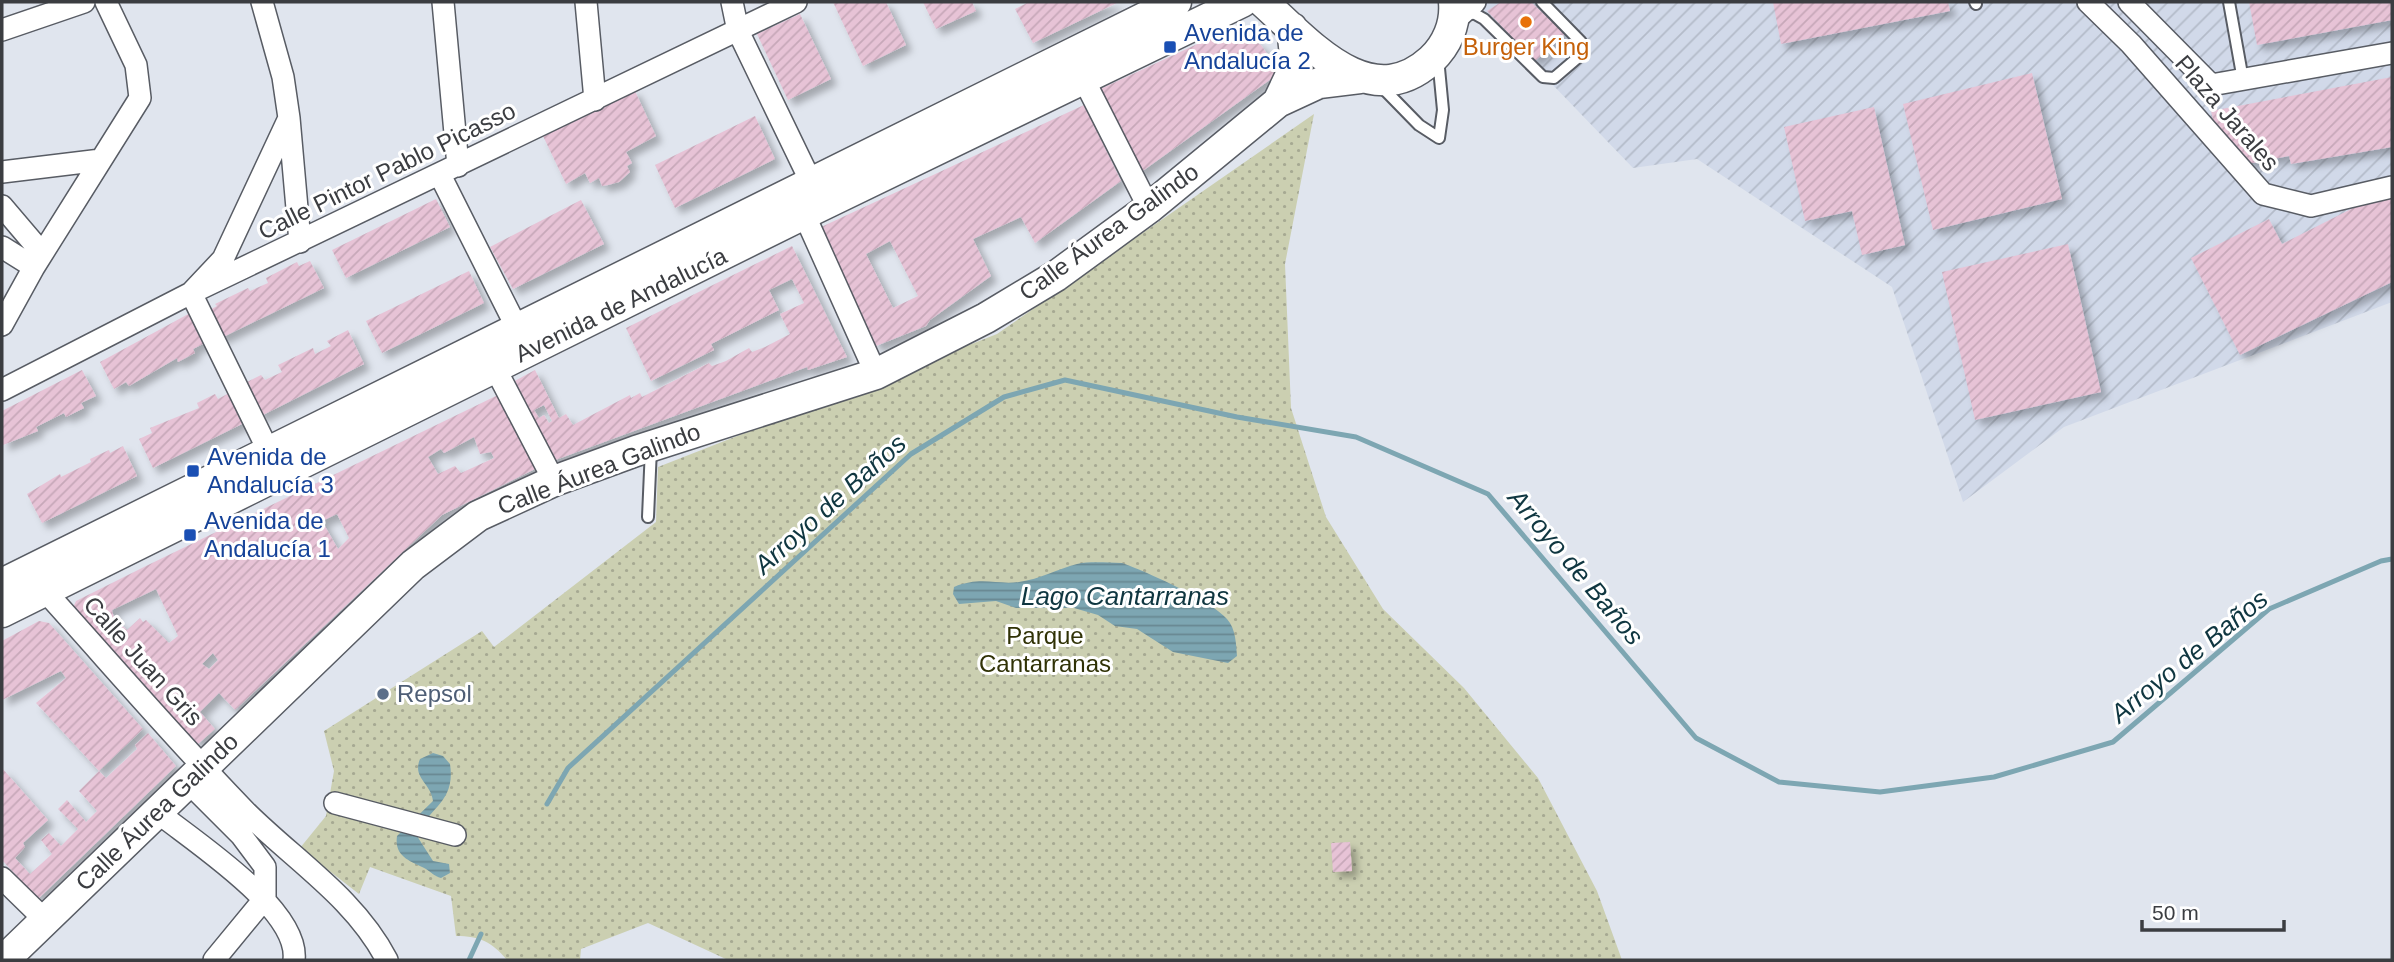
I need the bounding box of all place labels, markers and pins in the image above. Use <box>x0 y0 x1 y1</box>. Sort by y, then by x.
marker: Burger King <box>1518 14 1534 30</box>
place label: Avenida de Andalucía 2 <box>1184 19 1311 74</box>
place label: Burger King <box>1463 33 1589 60</box>
marker: Avenida de Andalucía 2 <box>1162 39 1178 55</box>
place label: Avenida de Andalucía 3 <box>207 443 334 498</box>
marker: Avenida de Andalucía 3 <box>185 463 201 479</box>
place label: Avenida de Andalucía 1 <box>204 507 331 562</box>
marker: Avenida de Andalucía 1 <box>182 527 198 543</box>
place label: Repsol <box>397 680 472 707</box>
marker: Repsol <box>375 686 391 702</box>

